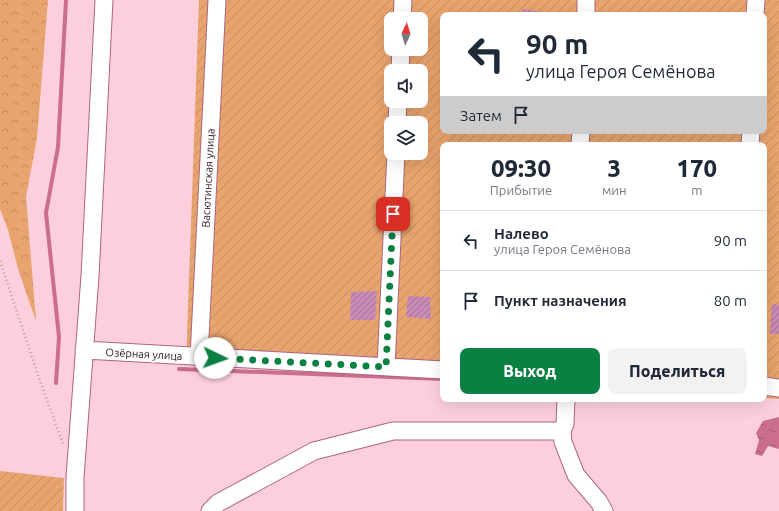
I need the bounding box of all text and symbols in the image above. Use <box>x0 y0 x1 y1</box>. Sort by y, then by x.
north arrow <box>384 12 428 56</box>
map controls <box>384 12 428 160</box>
icon: left <box>460 28 512 80</box>
text: 90 m <box>526 28 588 59</box>
text: улица Героя Семёнова <box>526 61 716 81</box>
button: sound <box>384 64 428 108</box>
icon: arrive <box>510 104 532 126</box>
text: Затем <box>460 107 502 124</box>
button: layers <box>384 116 428 160</box>
street label: Васютинская улица <box>199 128 217 228</box>
text: 09:30 <box>491 155 551 182</box>
text: 3 <box>608 155 621 182</box>
text: 170 <box>677 155 717 182</box>
text: Прибытие <box>490 183 552 197</box>
text: мин <box>602 183 627 197</box>
text: m <box>691 183 702 197</box>
pin <box>376 197 410 231</box>
icon: arrive <box>382 203 404 225</box>
text: Налево <box>494 225 549 242</box>
icon: left <box>460 230 482 252</box>
text: 90 m <box>714 232 747 249</box>
text: улица Героя Семёнова <box>494 242 631 256</box>
icon: arrive <box>460 290 482 312</box>
text: Пункт назначения <box>494 292 627 309</box>
text: 80 m <box>714 292 747 309</box>
position arrow <box>194 337 236 379</box>
street label: Озёрная улица <box>105 346 183 362</box>
button: Выход <box>460 348 600 394</box>
button: Поделиться <box>608 348 747 394</box>

